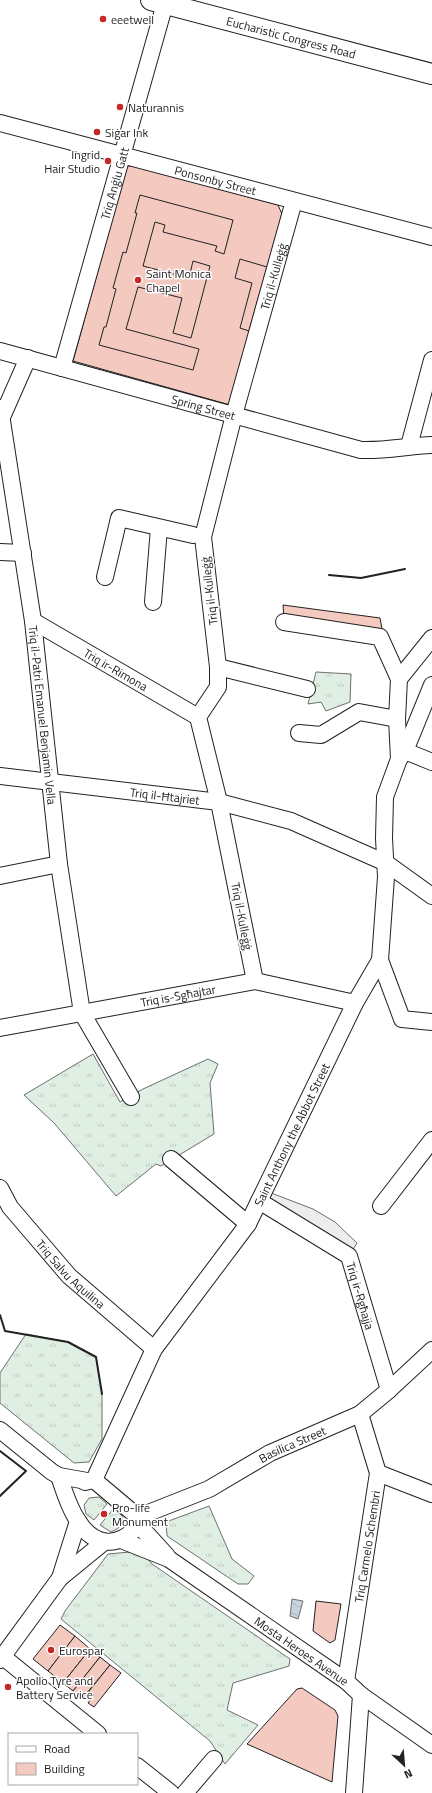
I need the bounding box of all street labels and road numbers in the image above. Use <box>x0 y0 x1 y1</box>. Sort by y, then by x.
street label: Eucharistic Congress Road <box>224 11 358 63</box>
street label: Triq Anġlu Gatt <box>95 144 134 222</box>
street label: Ponsonby Street <box>173 160 259 200</box>
street label: Triq il-Kulleġġ <box>254 241 291 312</box>
street label: Spring Street <box>169 389 239 425</box>
street label: Triq il-Kulleġġ <box>195 556 223 626</box>
street label: Triq il-Patri Emanuel Benjamin Vella <box>24 624 62 805</box>
street label: Triq ir-Rimona <box>80 643 152 695</box>
street label: Triq il-Ħtajriet <box>129 782 201 809</box>
street label: Triq il-Kulleġġ <box>226 880 258 952</box>
street label: Triq is-Sgħajtar <box>139 979 217 1011</box>
street label: Saint Anthony the Abbot Street <box>249 1059 334 1209</box>
street label: Triq Salvu Aquilina <box>32 1235 110 1313</box>
street label: Triq ir-Rgħajja <box>342 1260 380 1332</box>
street label: Basilica Street <box>255 1420 329 1467</box>
street label: Triq Carmelo Schembri <box>349 1489 385 1604</box>
street label: Mosta Heroes Avenue <box>251 1611 353 1690</box>

